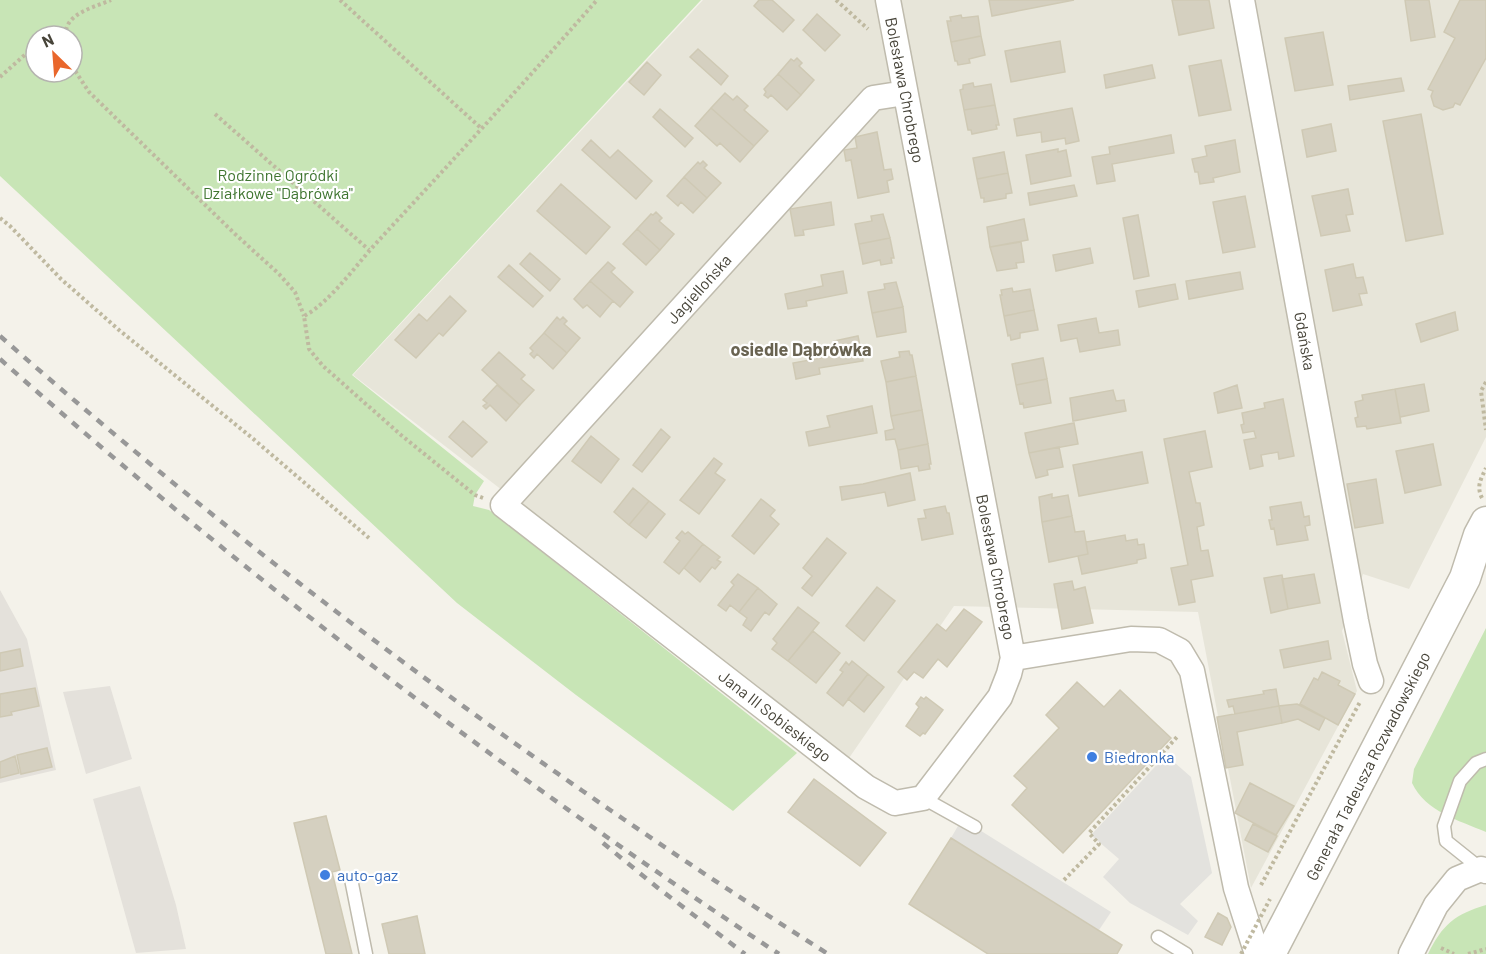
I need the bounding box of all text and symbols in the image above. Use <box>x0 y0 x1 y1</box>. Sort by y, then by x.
street label: Bolesława Chrobrego <box>882 16 929 164</box>
north arrow <box>24 24 84 84</box>
text: N <box>39 29 56 51</box>
park label: Rodzinne Ogródki Działkowe "Dąbrówka" <box>203 165 353 202</box>
street label: Jagiellońska <box>662 250 735 327</box>
street label: Gdańska <box>1291 310 1320 372</box>
district label: osiedle Dąbrówka <box>730 338 872 360</box>
street label: Bolesława Chrobrego <box>973 493 1020 641</box>
street label: Generała Tadeusza Rozwadowskiego <box>1301 648 1434 883</box>
street label: Jana III Sobieskiego <box>715 666 835 766</box>
place label: Biedronka <box>1104 747 1175 766</box>
marker: Biedronka <box>1085 750 1099 764</box>
place label: auto-gaz <box>337 865 398 884</box>
marker: auto-gaz <box>318 868 332 882</box>

